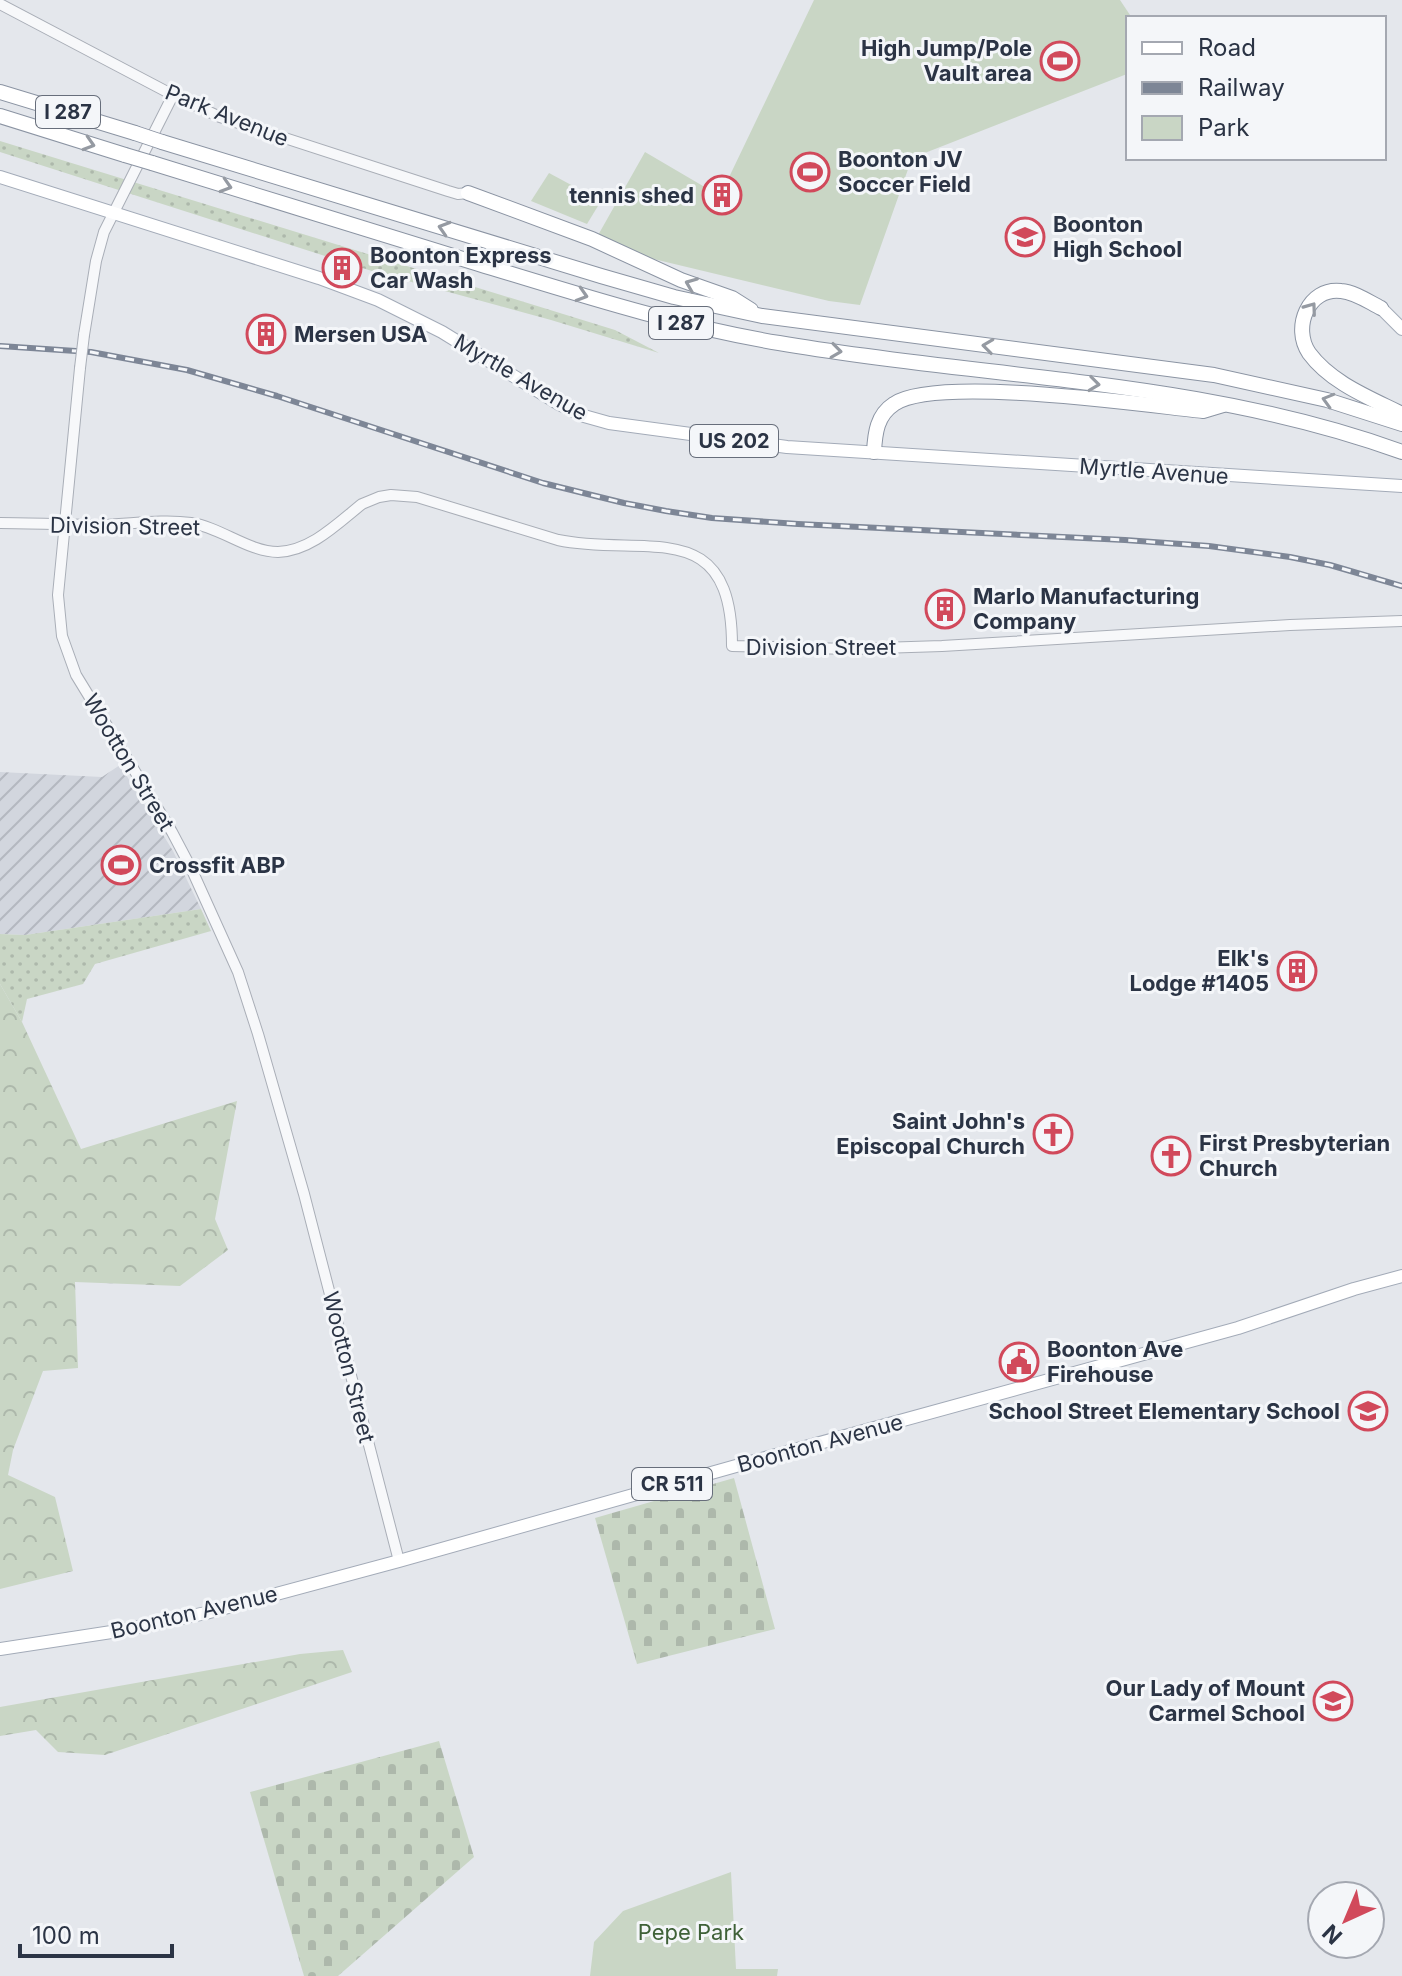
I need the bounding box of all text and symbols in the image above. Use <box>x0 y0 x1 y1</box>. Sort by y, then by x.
legend <box>1126 16 1386 160</box>
text: Road <box>1198 33 1256 62</box>
place label: High Jump/Pole Vault area <box>861 35 1032 86</box>
sports icon: High Jump/Pole Vault area <box>1039 40 1081 82</box>
text: Railway <box>1198 73 1285 102</box>
street label: Park Avenue <box>162 78 292 152</box>
road number: I 287 <box>36 96 100 128</box>
text: Park <box>1198 113 1249 142</box>
one-way arrow <box>82 135 96 151</box>
place label: Boonton JV Soccer Field <box>838 146 971 197</box>
sports icon: Boonton JV Soccer Field <box>789 151 831 193</box>
building icon: tennis shed <box>701 174 743 216</box>
one-way arrow <box>219 177 233 193</box>
place label: tennis shed <box>569 182 694 208</box>
place label: Boonton High School <box>1053 211 1182 262</box>
school or university icon: Boonton High School <box>1004 216 1046 258</box>
one-way arrow <box>437 221 451 237</box>
place label: Boonton Express Car Wash <box>370 242 552 293</box>
building icon: Boonton Express Car Wash <box>321 247 363 289</box>
one-way arrow <box>685 277 699 293</box>
one-way arrow <box>575 286 588 302</box>
one-way arrow <box>1301 302 1316 317</box>
road number: I 287 <box>649 307 713 339</box>
building icon: Mersen USA <box>245 313 287 355</box>
place label: Mersen USA <box>294 321 428 347</box>
street label: Myrtle Avenue <box>450 328 592 426</box>
one-way arrow <box>982 338 995 355</box>
one-way arrow <box>829 343 842 360</box>
one-way arrow <box>1087 375 1100 392</box>
one-way arrow <box>1321 393 1335 410</box>
road number: US 202 <box>690 425 778 457</box>
street label: Myrtle Avenue <box>1078 453 1230 489</box>
street label: Division Street <box>50 512 200 540</box>
place label: Marlo Manufacturing Company <box>973 583 1199 634</box>
building icon: Marlo Manufacturing Company <box>924 588 966 630</box>
street label: Division Street <box>746 634 896 660</box>
street label: Wootton Street <box>78 689 180 835</box>
sports icon: Crossfit ABP <box>100 844 142 886</box>
place label: Crossfit ABP <box>149 852 285 878</box>
place label: Elk's Lodge #1405 <box>1129 945 1269 996</box>
building icon: Elk's Lodge #1405 <box>1276 950 1318 992</box>
place label: Saint John's Episcopal Church <box>836 1108 1025 1159</box>
church icon: Saint John's Episcopal Church <box>1032 1113 1074 1155</box>
place label: First Presbyterian Church <box>1199 1130 1390 1181</box>
church icon: First Presbyterian Church <box>1150 1135 1192 1177</box>
street label: Wootton Street <box>318 1289 380 1445</box>
place label: Boonton Ave Firehouse <box>1047 1336 1183 1387</box>
public building icon: Boonton Ave Firehouse <box>998 1341 1040 1383</box>
school or university icon: School Street Elementary School <box>1347 1390 1389 1432</box>
place label: School Street Elementary School <box>988 1398 1340 1424</box>
street label: Boonton Avenue <box>734 1408 906 1478</box>
road number: CR 511 <box>632 1468 712 1500</box>
street label: Boonton Avenue <box>108 1580 280 1644</box>
place label: Our Lady of Mount Carmel School <box>1106 1675 1305 1726</box>
school or university icon: Our Lady of Mount Carmel School <box>1312 1680 1354 1722</box>
north arrow <box>1306 1880 1386 1960</box>
scale bar <box>20 1908 172 1958</box>
park label: Pepe Park <box>638 1919 744 1945</box>
text: N <box>1317 1919 1347 1950</box>
text: 100 m <box>32 1921 100 1950</box>

